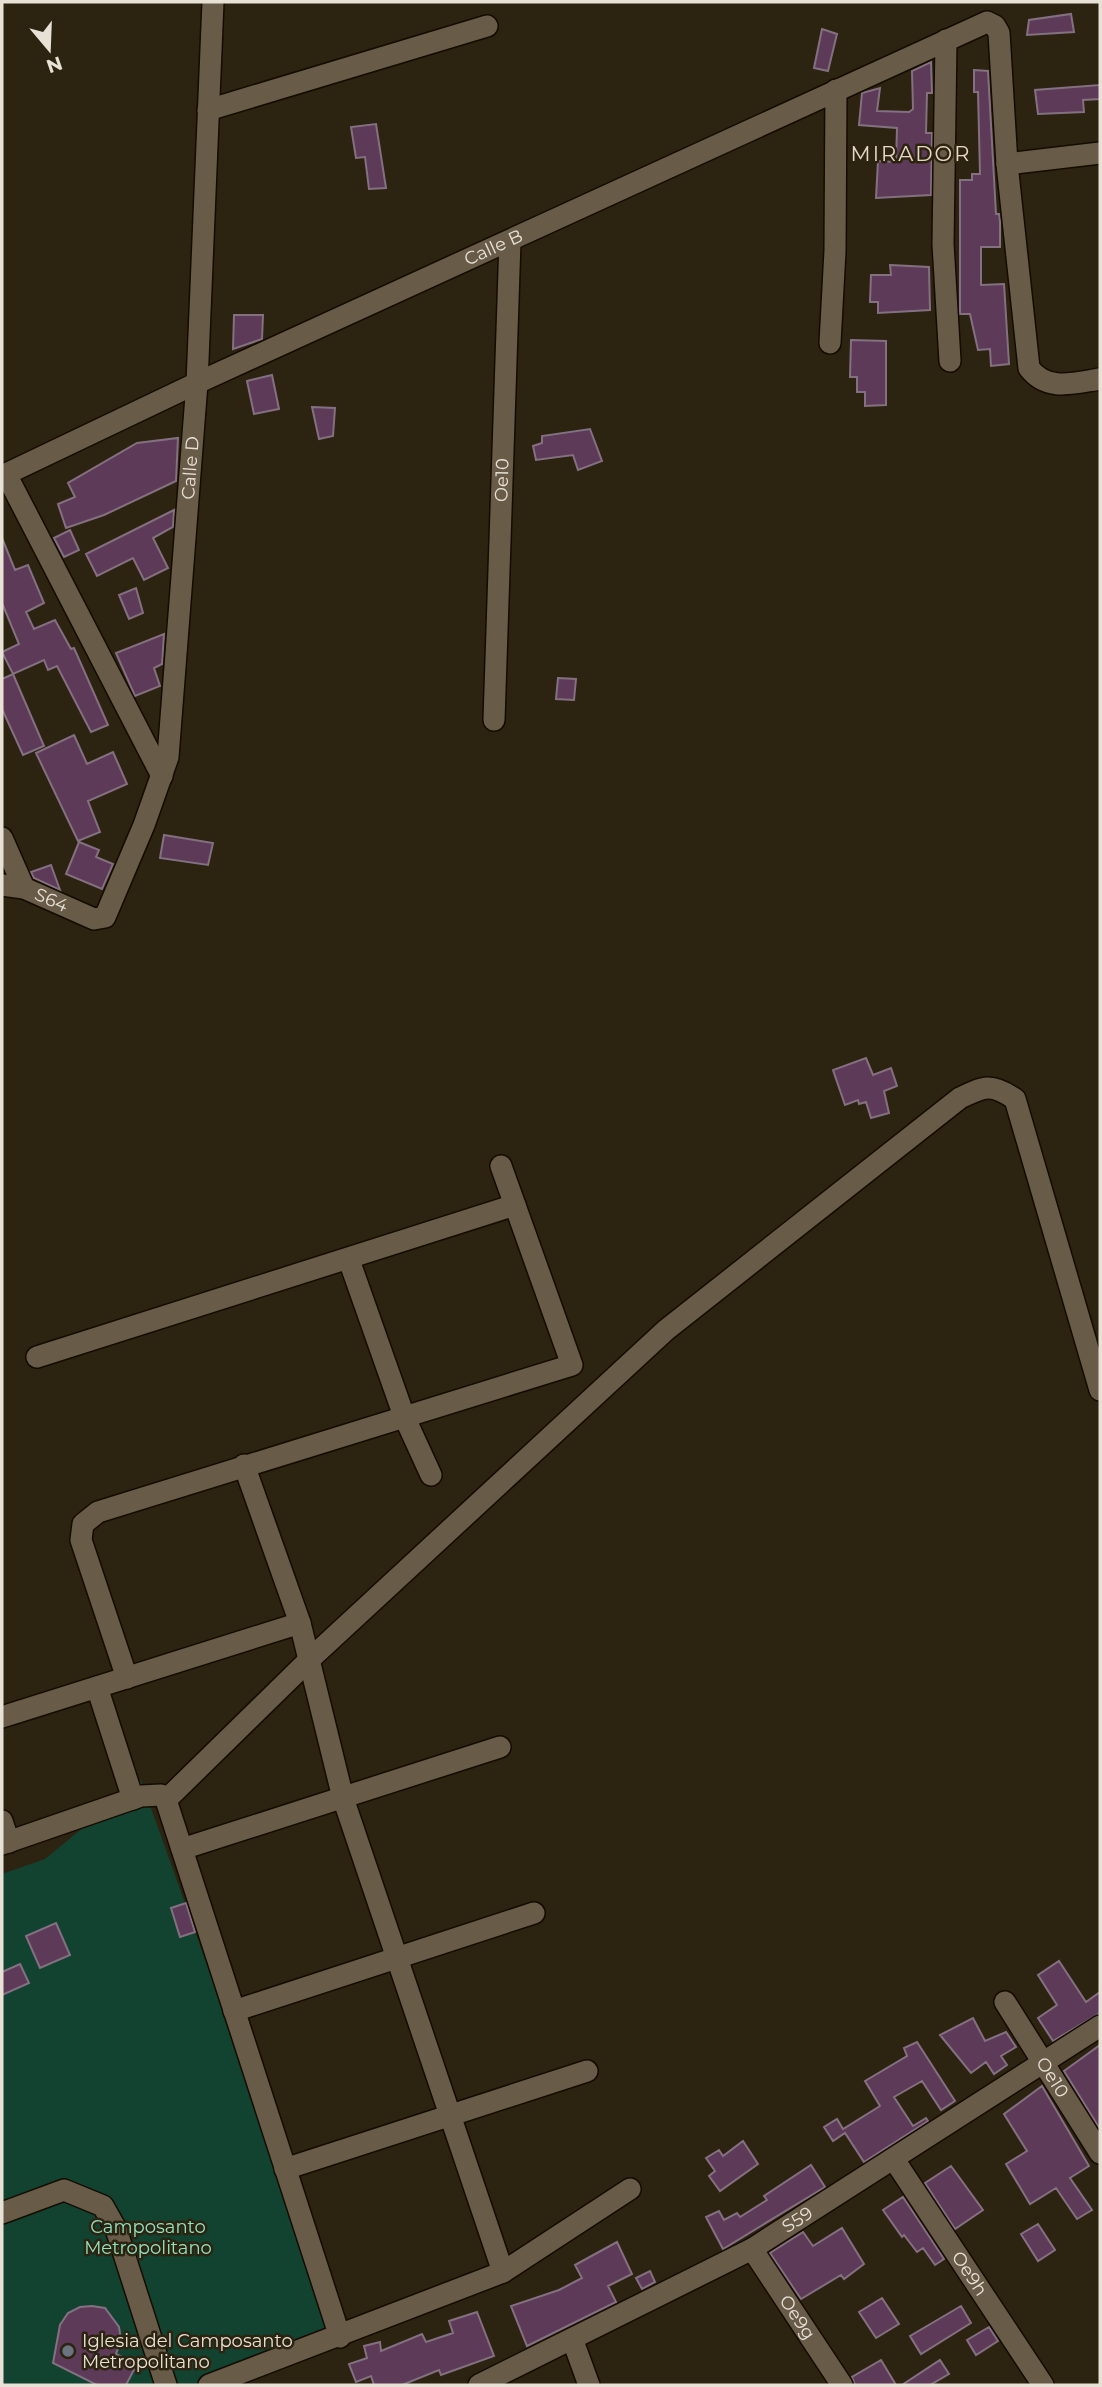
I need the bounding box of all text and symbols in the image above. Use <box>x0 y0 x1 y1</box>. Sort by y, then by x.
north arrow <box>14 14 84 84</box>
text: N <box>43 51 65 78</box>
district label: MIRADOR <box>851 141 971 166</box>
street label: Calle B <box>461 225 526 270</box>
street label: Calle D <box>177 435 204 500</box>
street label: Oe10 <box>490 458 514 502</box>
street label: S64 <box>31 883 71 917</box>
street label: Oe10 <box>1031 2053 1073 2102</box>
street label: S59 <box>778 2202 817 2238</box>
park label: Camposanto Metropolitano <box>84 2216 212 2259</box>
street label: Oe9h <box>947 2247 992 2300</box>
street label: Oe9g <box>775 2291 820 2344</box>
place label: Iglesia del Camposanto Metropolitano <box>82 2330 293 2373</box>
marker: Iglesia del Camposanto Metropolitano <box>60 2343 76 2359</box>

